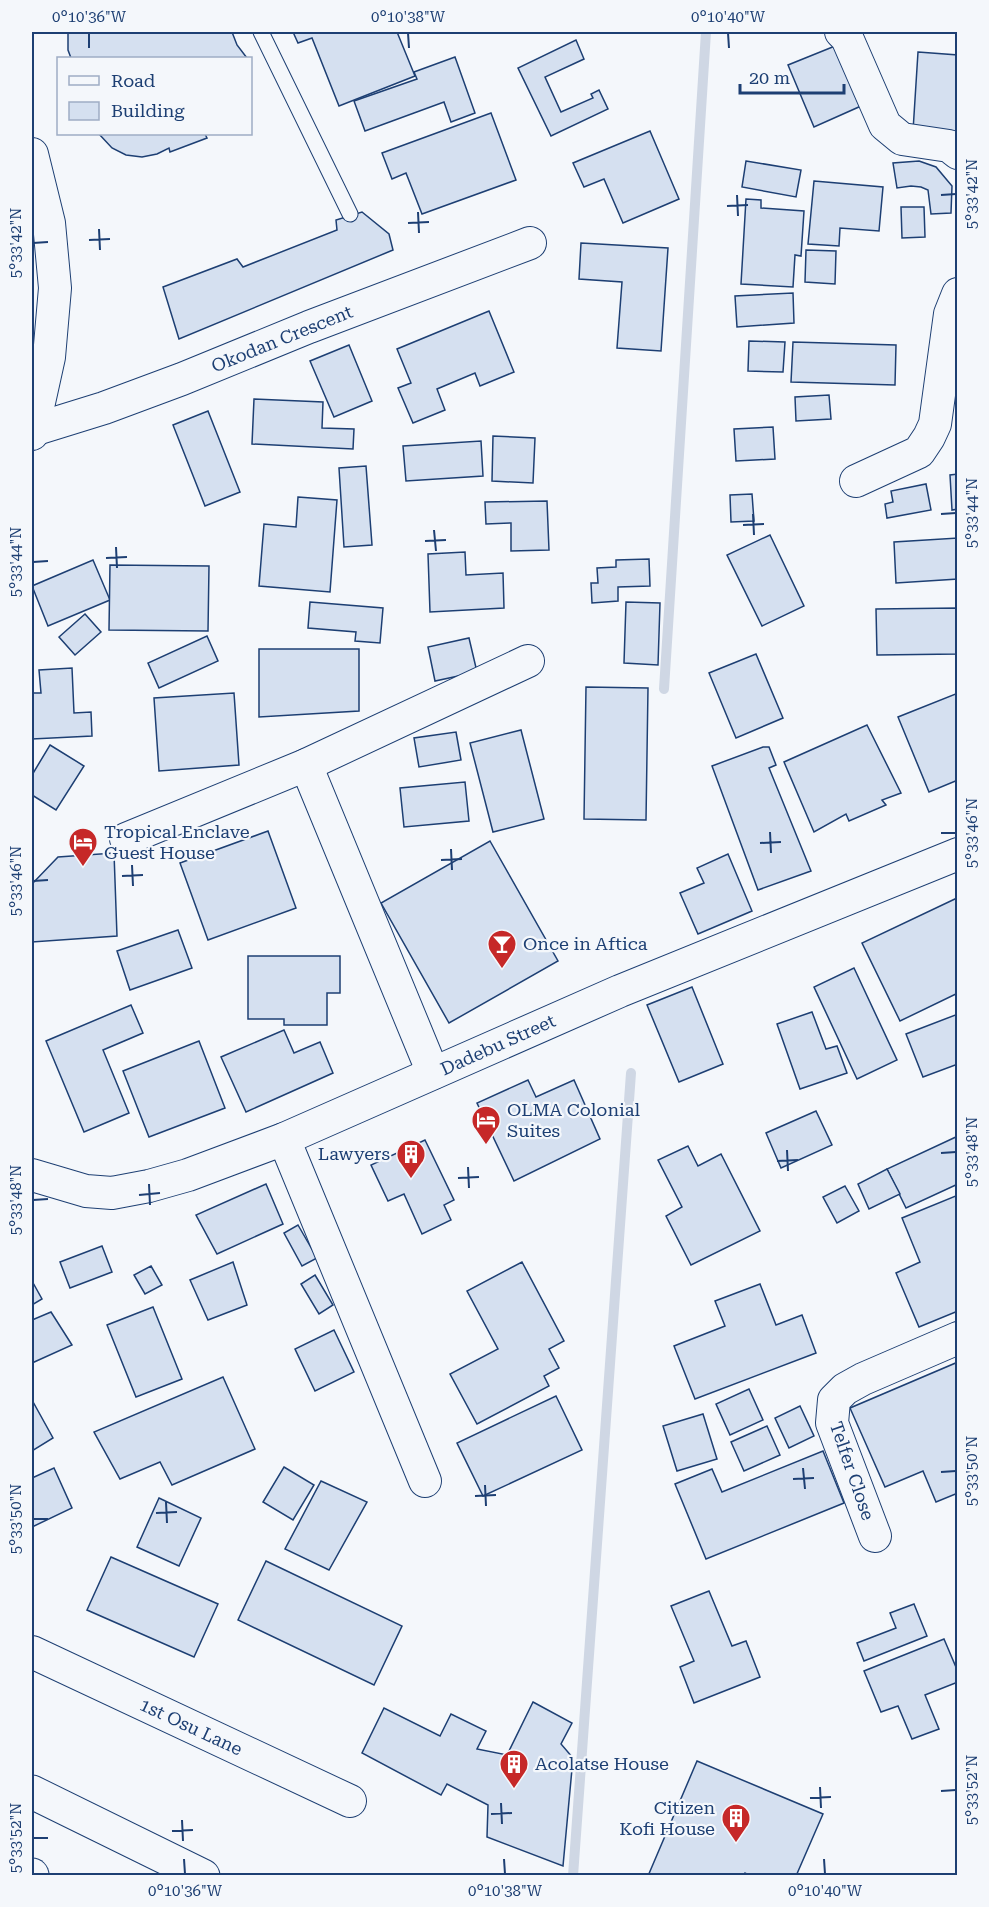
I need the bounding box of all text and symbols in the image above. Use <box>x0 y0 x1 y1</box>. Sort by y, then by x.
text: 0°10'36"W <box>52 8 127 26</box>
text: 0°10'38"W <box>371 8 446 26</box>
text: 0°10'40"W <box>691 8 766 26</box>
legend <box>57 57 252 135</box>
scale bar <box>740 57 844 95</box>
text: 20 m <box>749 67 790 88</box>
text: Road <box>111 70 156 91</box>
text: Building <box>111 100 185 121</box>
text: 5°33'42"N <box>963 159 981 229</box>
text: 5°33'42"N <box>7 208 25 278</box>
street label: Okodan Crescent <box>208 301 356 376</box>
text: 5°33'44"N <box>963 478 981 548</box>
text: 5°33'44"N <box>7 527 25 597</box>
text: 5°33'46"N <box>963 798 981 868</box>
place label: Tropical Enclave Guest House <box>104 821 250 863</box>
hotel icon: Tropical Enclave Guest House <box>67 826 99 868</box>
text: 5°33'46"N <box>7 846 25 916</box>
bar icon: Once in Aftica <box>486 928 518 970</box>
place label: Once in Aftica <box>523 933 648 954</box>
street label: Dadebu Street <box>437 1010 559 1079</box>
place label: OLMA Colonial Suites <box>507 1099 640 1141</box>
hotel icon: OLMA Colonial Suites <box>470 1104 502 1146</box>
text: 5°33'48"N <box>963 1117 981 1187</box>
building icon: Lawyers <box>395 1138 427 1180</box>
place label: Lawyers <box>318 1143 390 1164</box>
text: 5°33'48"N <box>7 1165 25 1235</box>
street label: Telfer Close <box>826 1419 879 1523</box>
text: 5°33'50"N <box>963 1436 981 1506</box>
text: 5°33'50"N <box>7 1484 25 1554</box>
street label: 1st Osu Lane <box>136 1694 246 1760</box>
building icon: Acolatse House <box>498 1748 530 1790</box>
place label: Acolatse House <box>535 1753 669 1774</box>
text: 5°33'52"N <box>963 1755 981 1825</box>
place label: Citizen Kofi House <box>619 1797 715 1839</box>
building icon: Citizen Kofi House <box>720 1802 752 1844</box>
text: 5°33'52"N <box>7 1803 25 1873</box>
text: 0°10'36"W <box>148 1882 223 1900</box>
text: 0°10'38"W <box>468 1882 543 1900</box>
text: 0°10'40"W <box>788 1882 863 1900</box>

